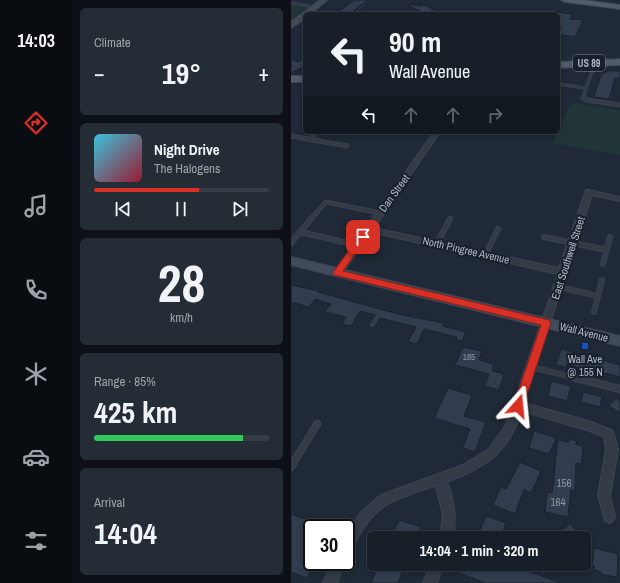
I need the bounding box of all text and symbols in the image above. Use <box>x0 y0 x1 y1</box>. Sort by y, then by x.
text: 90 m <box>389 23 441 61</box>
text: 14:03 <box>17 28 55 53</box>
icon: left <box>323 28 375 80</box>
text: Climate <box>94 34 131 51</box>
text: 19° <box>162 53 201 93</box>
road number: US 89 <box>573 55 605 71</box>
text: − <box>94 58 105 88</box>
text: + <box>258 58 269 88</box>
text: Wall Avenue <box>389 59 470 84</box>
icon: left <box>358 104 380 126</box>
icon: ahead <box>400 104 422 126</box>
icon: ahead <box>442 104 464 126</box>
icon: right <box>484 104 506 126</box>
icon: directions <box>22 109 50 137</box>
text: Night Drive <box>154 139 220 160</box>
text: The Halogens <box>154 160 220 177</box>
street label: Dan Street <box>376 171 413 215</box>
icon: music <box>22 192 50 220</box>
icon: previous <box>112 198 134 220</box>
icon: pause <box>170 198 192 220</box>
icon: next <box>229 198 251 220</box>
street label: East Southwell Street <box>548 214 588 301</box>
pin <box>346 220 380 254</box>
icon: arrive <box>352 226 374 248</box>
street label: North Pingree Avenue <box>421 233 511 267</box>
text: 28 <box>158 248 205 318</box>
icon: phone <box>22 276 50 304</box>
text: km/h <box>170 309 193 326</box>
street label: Wall Avenue <box>558 319 610 345</box>
marker: Wall Ave @ 155 N <box>580 341 590 351</box>
house number: 185 <box>463 351 475 363</box>
place label: Wall Ave @ 155 N <box>567 352 603 379</box>
icon: climate <box>22 360 50 388</box>
text: Range · 85% <box>94 373 156 390</box>
position arrow <box>497 385 539 427</box>
text: 425 km <box>94 392 177 432</box>
icon: car <box>22 443 50 471</box>
house number: 156 <box>556 476 572 490</box>
text: Arrival <box>94 494 125 511</box>
house number: 164 <box>550 495 566 509</box>
text: 14:04 <box>94 513 157 553</box>
speed limit sign: 30 <box>303 519 355 571</box>
icon: filters <box>22 527 50 555</box>
text: 14:04 · 1 min · 320 m <box>420 540 538 561</box>

